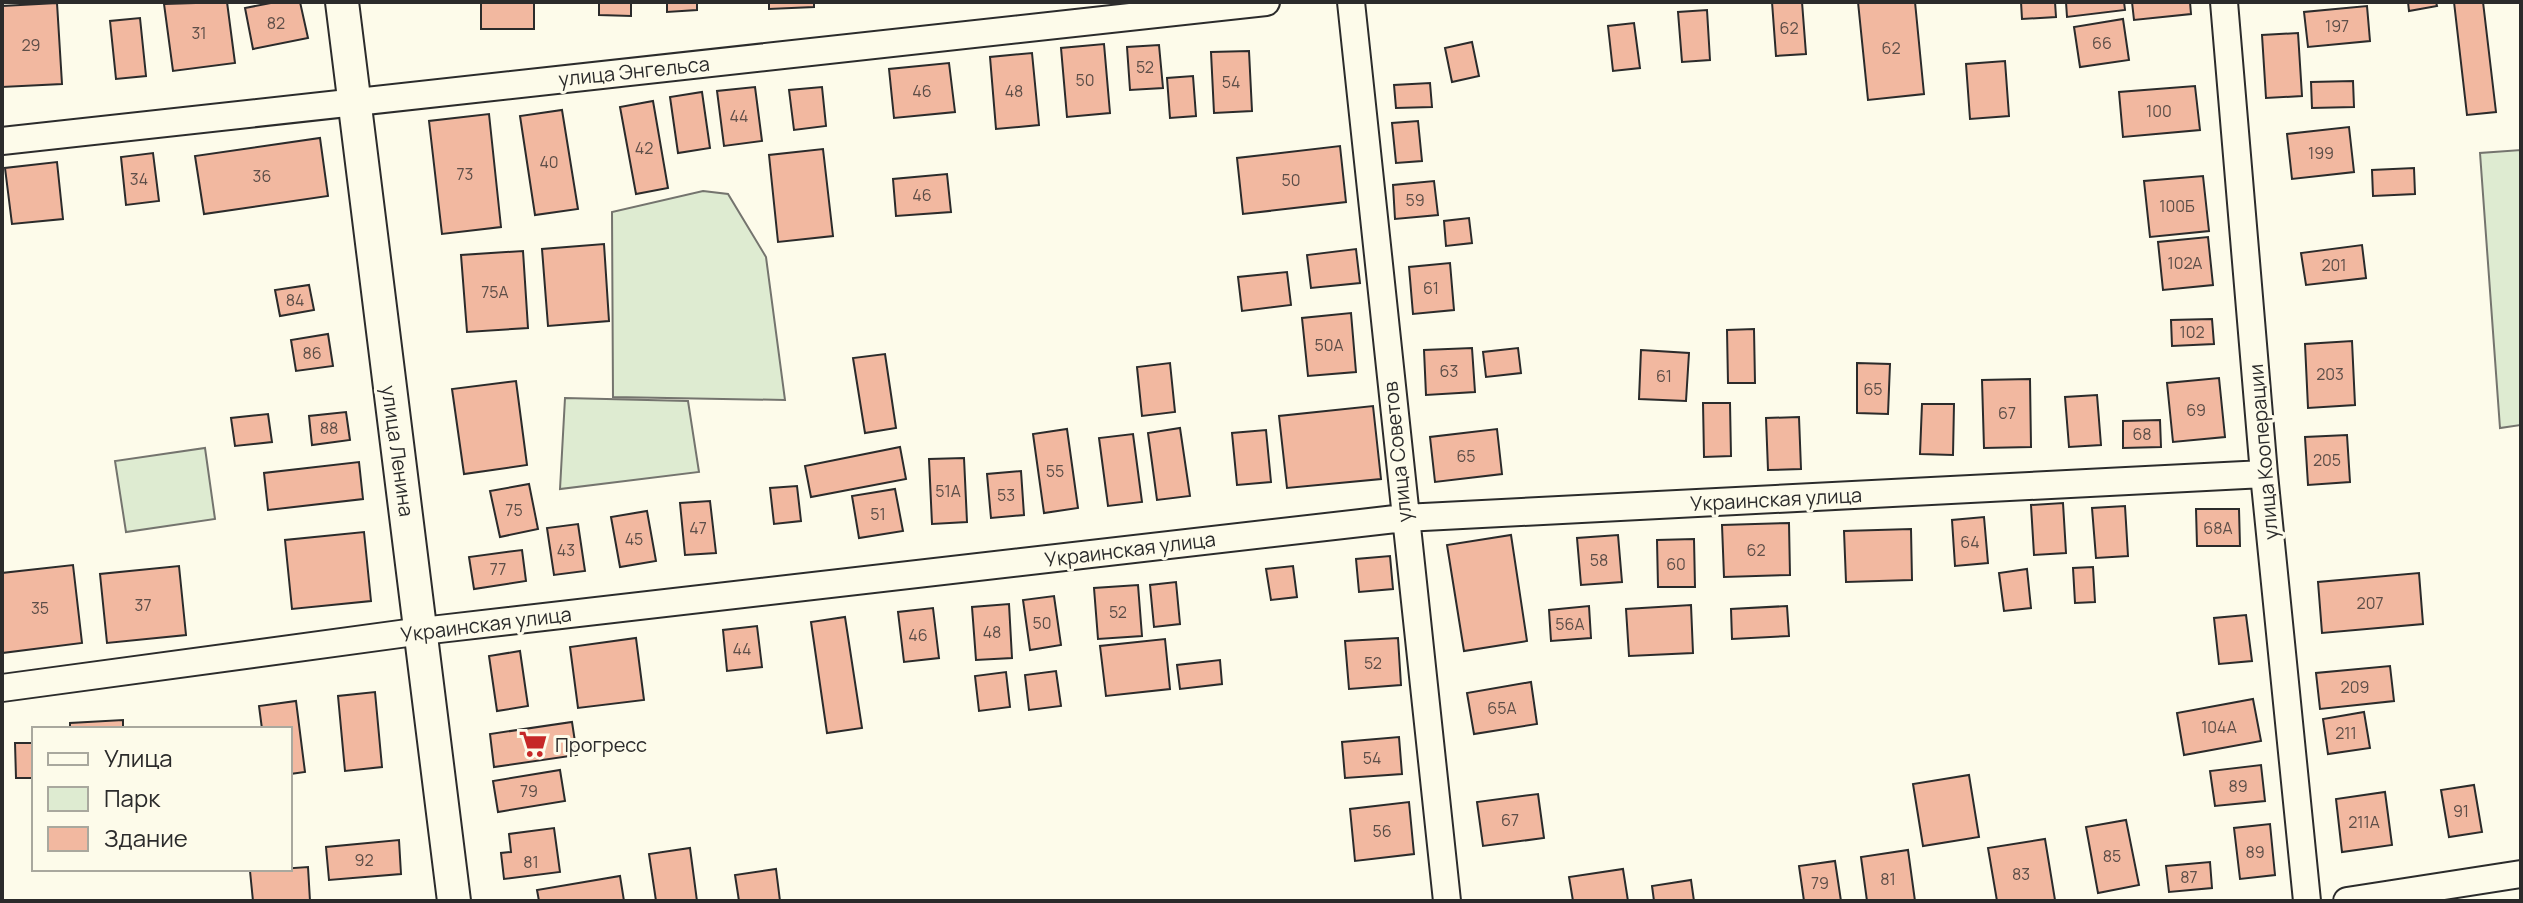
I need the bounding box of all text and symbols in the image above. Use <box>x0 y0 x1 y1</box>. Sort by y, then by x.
house number: 82 <box>267 12 285 34</box>
house number: 197 <box>2325 15 2349 37</box>
house number: 62 <box>1779 17 1799 39</box>
house number: 31 <box>191 22 207 44</box>
house number: 66 <box>2092 32 2112 54</box>
house number: 29 <box>21 34 41 56</box>
house number: 62 <box>1881 37 1901 59</box>
street label: улица Энгельса <box>557 50 711 92</box>
house number: 52 <box>1136 56 1154 78</box>
house number: 50 <box>1076 69 1095 91</box>
house number: 54 <box>1222 71 1240 93</box>
house number: 46 <box>912 80 932 102</box>
house number: 48 <box>1005 80 1023 102</box>
house number: 100 <box>2146 100 2172 122</box>
house number: 44 <box>729 105 749 127</box>
house number: 42 <box>635 137 653 159</box>
house number: 199 <box>2308 142 2334 164</box>
house number: 40 <box>539 151 559 173</box>
house number: 73 <box>457 163 473 185</box>
house number: 36 <box>253 165 271 187</box>
house number: 34 <box>130 168 148 190</box>
house number: 50 <box>1282 169 1301 191</box>
house number: 46 <box>912 184 932 206</box>
house number: 59 <box>1405 189 1425 211</box>
house number: 100Б <box>2159 195 2195 217</box>
house number: 102А <box>2168 252 2202 274</box>
house number: 201 <box>2321 254 2347 276</box>
house number: 61 <box>1423 277 1439 299</box>
house number: 75А <box>481 281 509 303</box>
house number: 84 <box>286 289 304 311</box>
house number: 102 <box>2179 321 2205 343</box>
house number: 50А <box>1314 334 1344 356</box>
house number: 86 <box>302 342 322 364</box>
house number: 63 <box>1440 360 1458 382</box>
street label: улица Кооперации <box>2242 363 2284 541</box>
house number: 203 <box>2316 363 2344 385</box>
house number: 61 <box>1656 365 1672 387</box>
house number: 65 <box>1863 378 1883 400</box>
street label: улица Советов <box>1376 380 1418 524</box>
street label: улица Ленина <box>375 384 421 518</box>
house number: 69 <box>2186 399 2206 421</box>
house number: 67 <box>1998 402 2016 424</box>
house number: 88 <box>320 417 338 439</box>
house number: 68 <box>2132 423 2152 445</box>
house number: 65 <box>1456 445 1476 467</box>
house number: 205 <box>2313 449 2341 471</box>
house number: 55 <box>1046 460 1064 482</box>
house number: 51А <box>935 480 961 502</box>
street label: Украинская улица <box>1689 481 1863 517</box>
house number: 53 <box>997 484 1015 506</box>
house number: 75 <box>505 499 523 521</box>
house number: 51 <box>870 503 886 525</box>
house number: 47 <box>689 517 707 539</box>
house number: 68А <box>2203 517 2233 539</box>
street label: Украинская улица <box>1043 525 1217 573</box>
house number: 45 <box>625 528 643 550</box>
house number: 64 <box>1960 531 1980 553</box>
house number: 43 <box>557 539 575 561</box>
house number: 62 <box>1746 539 1766 561</box>
house number: 58 <box>1590 549 1608 571</box>
house number: 60 <box>1666 553 1686 575</box>
house number: 77 <box>490 558 506 580</box>
house number: 207 <box>2357 592 2383 614</box>
house number: 37 <box>135 594 151 616</box>
house number: 35 <box>31 597 49 619</box>
street label: Украинская улица <box>399 600 573 648</box>
house number: 52 <box>1109 601 1127 623</box>
house number: 50 <box>1033 612 1052 634</box>
house number: 56А <box>1555 613 1585 635</box>
house number: 48 <box>983 621 1001 643</box>
house number: 46 <box>908 624 928 646</box>
house number: 44 <box>732 638 752 660</box>
house number: 52 <box>1364 652 1382 674</box>
house number: 209 <box>2341 676 2369 698</box>
house number: 65А <box>1487 697 1517 719</box>
house number: 104А <box>2201 716 2237 738</box>
house number: 211 <box>2335 722 2357 744</box>
legend <box>32 727 292 871</box>
supermarket icon: Прогресс <box>518 729 548 759</box>
place label: Прогресс <box>555 731 647 758</box>
text: Улица <box>104 741 173 774</box>
house number: 54 <box>1363 747 1381 769</box>
house number: 89 <box>2228 775 2248 797</box>
house number: 79 <box>520 780 538 802</box>
text: Парк <box>104 781 161 814</box>
house number: 91 <box>2453 800 2469 822</box>
house number: 67 <box>1501 809 1519 831</box>
house number: 211А <box>2348 811 2380 833</box>
house number: 56 <box>1372 820 1392 842</box>
text: Здание <box>104 821 188 854</box>
house number: 89 <box>2245 841 2265 863</box>
house number: 85 <box>2103 845 2121 867</box>
house number: 92 <box>354 849 374 871</box>
house number: 81 <box>523 851 539 873</box>
house number: 83 <box>2012 863 2030 885</box>
house number: 87 <box>2180 866 2198 888</box>
house number: 81 <box>1880 868 1896 890</box>
house number: 79 <box>1811 872 1829 894</box>

